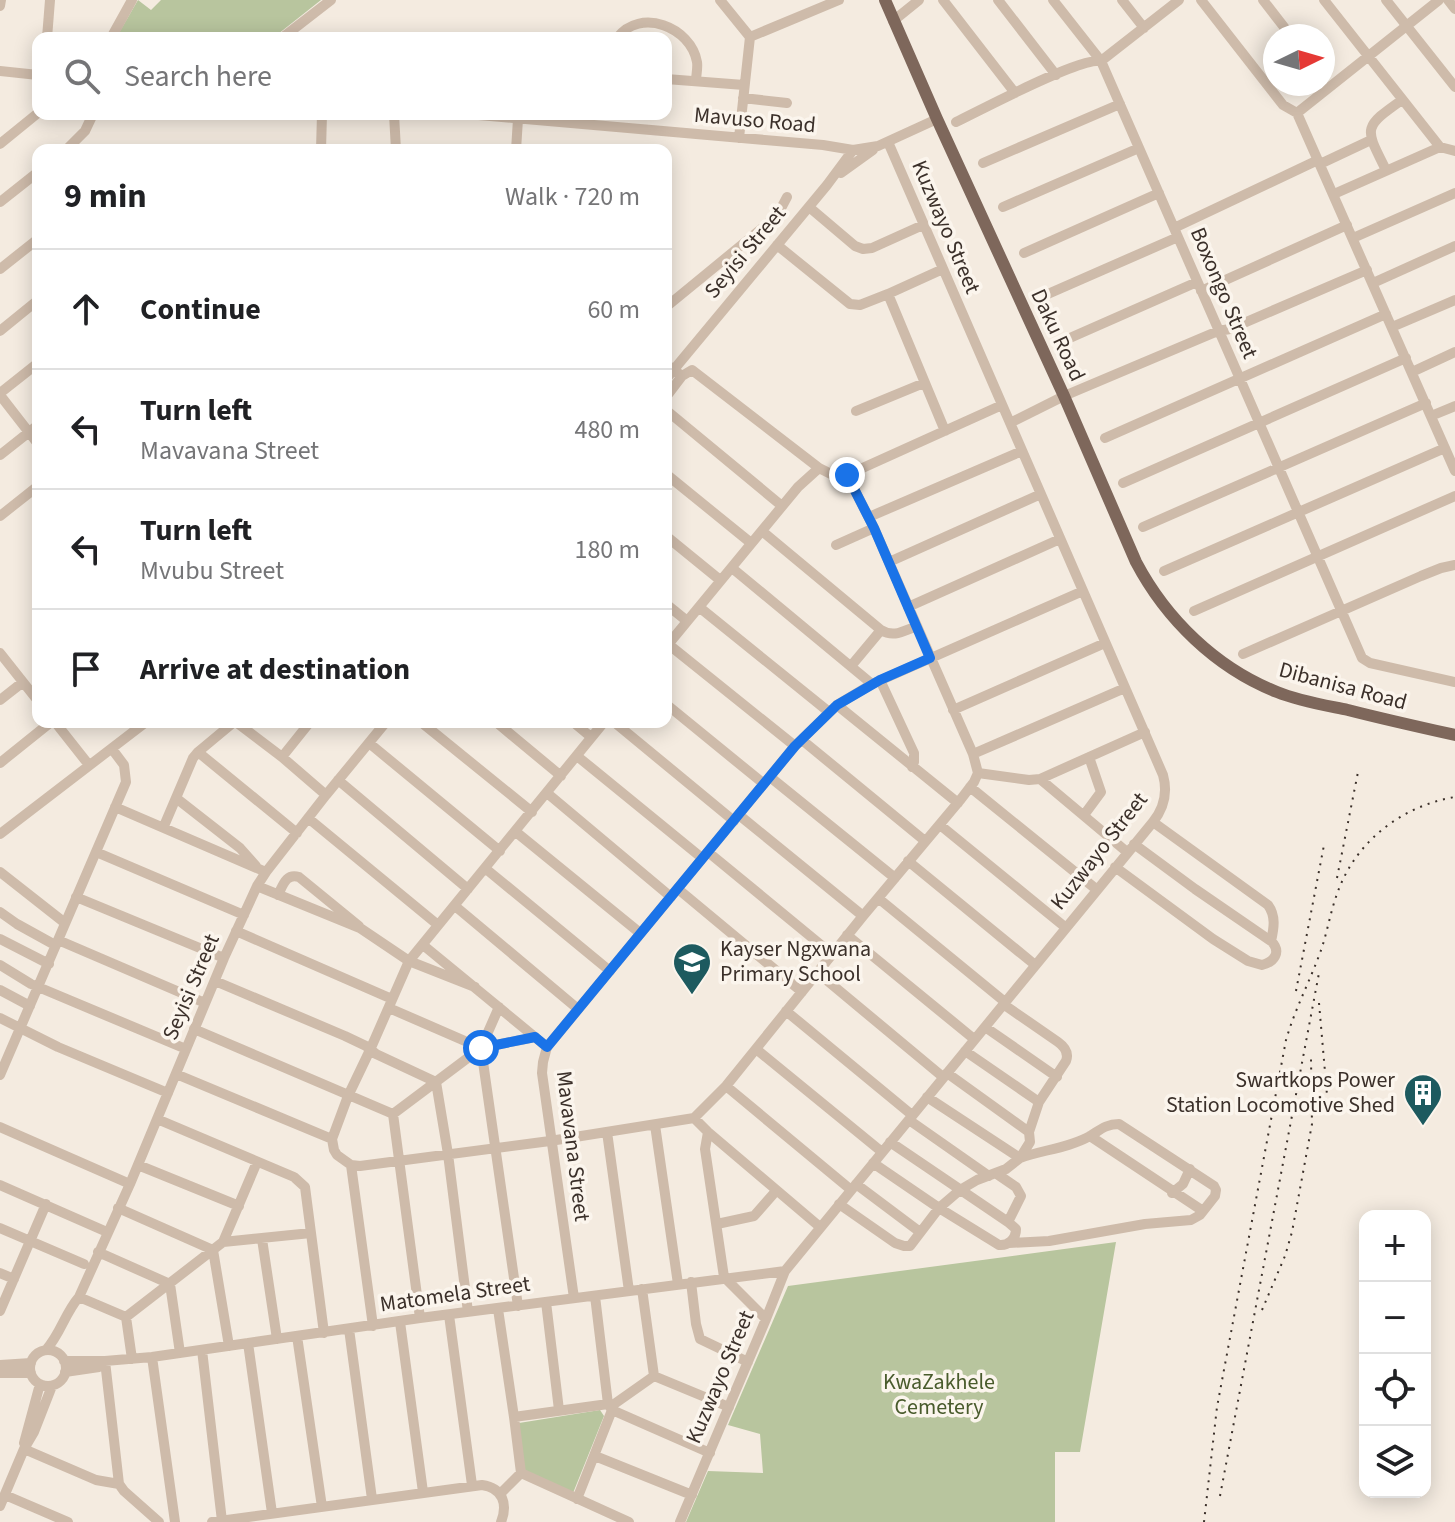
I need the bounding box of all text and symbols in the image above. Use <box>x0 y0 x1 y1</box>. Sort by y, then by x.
north arrow <box>1263 24 1335 96</box>
search box <box>32 32 672 120</box>
icon: search <box>60 54 104 98</box>
text: Search here <box>124 55 272 98</box>
street label: Mavuso Road <box>693 99 817 141</box>
street label: Kuzwayo Street <box>904 155 989 299</box>
text: 9 min <box>64 172 147 221</box>
text: Walk · 720 m <box>505 178 640 215</box>
street label: Seyisi Street <box>697 198 794 305</box>
street label: Boxongo Street <box>1182 222 1266 364</box>
street label: Daku Road <box>1023 283 1093 387</box>
icon: ahead <box>64 287 108 331</box>
text: Continue <box>140 288 261 331</box>
text: 60 m <box>587 291 640 328</box>
text: Turn left <box>140 389 252 432</box>
icon: left <box>64 407 108 451</box>
text: 480 m <box>574 411 640 448</box>
text: Mavavana Street <box>140 432 319 469</box>
route end <box>829 457 865 493</box>
text: Turn left <box>140 509 252 552</box>
icon: left <box>64 527 108 571</box>
text: 180 m <box>574 531 640 568</box>
text: Mvubu Street <box>140 552 284 589</box>
icon: arrive <box>64 647 108 691</box>
text: Arrive at destination <box>140 648 410 691</box>
street label: Dibanisa Road <box>1275 654 1411 718</box>
street label: Kuzwayo Street <box>1043 785 1156 917</box>
street label: Seyisi Street <box>154 928 228 1045</box>
place label: Kayser Ngxwana Primary School <box>720 933 871 990</box>
school or university icon: Kayser Ngxwana Primary School <box>671 941 713 996</box>
route start <box>463 1030 499 1066</box>
place label: Swartkops Power Station Locomotive Shed <box>1166 1064 1395 1121</box>
street label: Mavavana Street <box>548 1069 598 1224</box>
building icon: Swartkops Power Station Locomotive Shed <box>1402 1072 1444 1127</box>
map controls <box>1359 1210 1431 1498</box>
button: + <box>1359 1210 1431 1282</box>
street label: Matomela Street <box>378 1268 533 1320</box>
button: − <box>1359 1282 1431 1354</box>
street label: Kuzwayo Street <box>678 1305 763 1449</box>
button: locate <box>1359 1354 1431 1426</box>
park label: KwaZakhele Cemetery <box>883 1366 995 1423</box>
button: layers <box>1359 1426 1431 1498</box>

